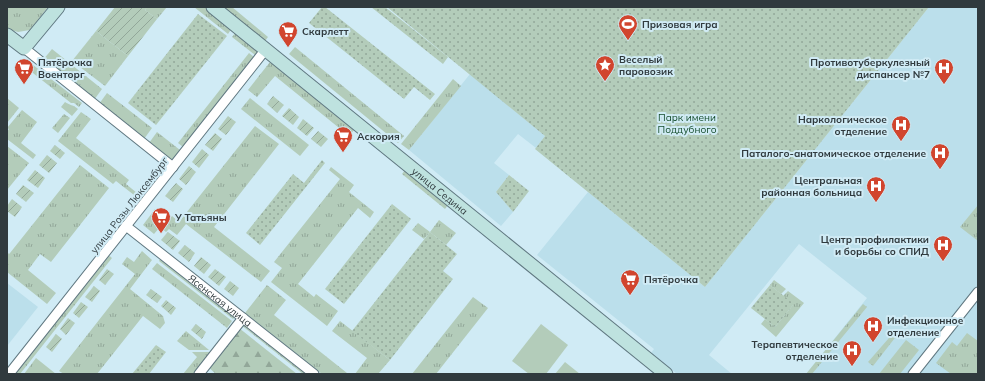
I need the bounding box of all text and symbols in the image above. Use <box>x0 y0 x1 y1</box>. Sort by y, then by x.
sports icon: Призовая игра <box>617 13 639 41</box>
place label: Призовая игра <box>642 18 718 31</box>
supermarket icon: Скарлетт <box>277 20 299 48</box>
place label: Скарлетт <box>302 25 349 38</box>
place label: Веселый паровозик <box>619 53 673 78</box>
place icon: Веселый паровозик <box>594 54 616 82</box>
place label: Пятёрочка Военторг <box>38 56 92 81</box>
place label: Противотуберкулезный диспансер №7 <box>810 56 930 81</box>
supermarket icon: Пятёрочка Военторг <box>13 57 35 85</box>
hospital icon: Противотуберкулезный диспансер №7 <box>933 57 955 85</box>
park label: Парк имени Поддубного <box>658 111 717 136</box>
place label: Наркологическое отделение <box>798 113 887 138</box>
hospital icon: Наркологическое отделение <box>890 114 912 142</box>
supermarket icon: Аскория <box>332 125 354 153</box>
place label: Аскория <box>357 130 400 143</box>
hospital icon: Паталого-анатомическое отделение <box>929 142 951 170</box>
place label: Паталого-анатомическое отделение <box>741 147 926 160</box>
street label: улица Розы Люксембург <box>88 154 171 256</box>
street label: улица Седина <box>409 165 470 218</box>
place label: Центральная районная больница <box>761 174 862 199</box>
hospital icon: Центральная районная больница <box>865 175 887 203</box>
supermarket icon: У Татьяны <box>150 206 172 234</box>
place label: У Татьяны <box>174 211 227 224</box>
place label: Центр профилактики и борьбы со СПИД <box>821 233 929 258</box>
hospital icon: Центр профилактики и борьбы со СПИД <box>932 234 954 262</box>
supermarket icon: Пятёрочка <box>619 268 641 296</box>
street label: Ясенская улица <box>186 272 254 330</box>
place label: Пятёрочка <box>644 273 698 286</box>
place label: Инфекционное отделение <box>887 314 964 339</box>
hospital icon: Инфекционное отделение <box>862 315 884 343</box>
place label: Терапевтическое отделение <box>752 338 838 363</box>
hospital icon: Терапевтическое отделение <box>841 339 863 367</box>

